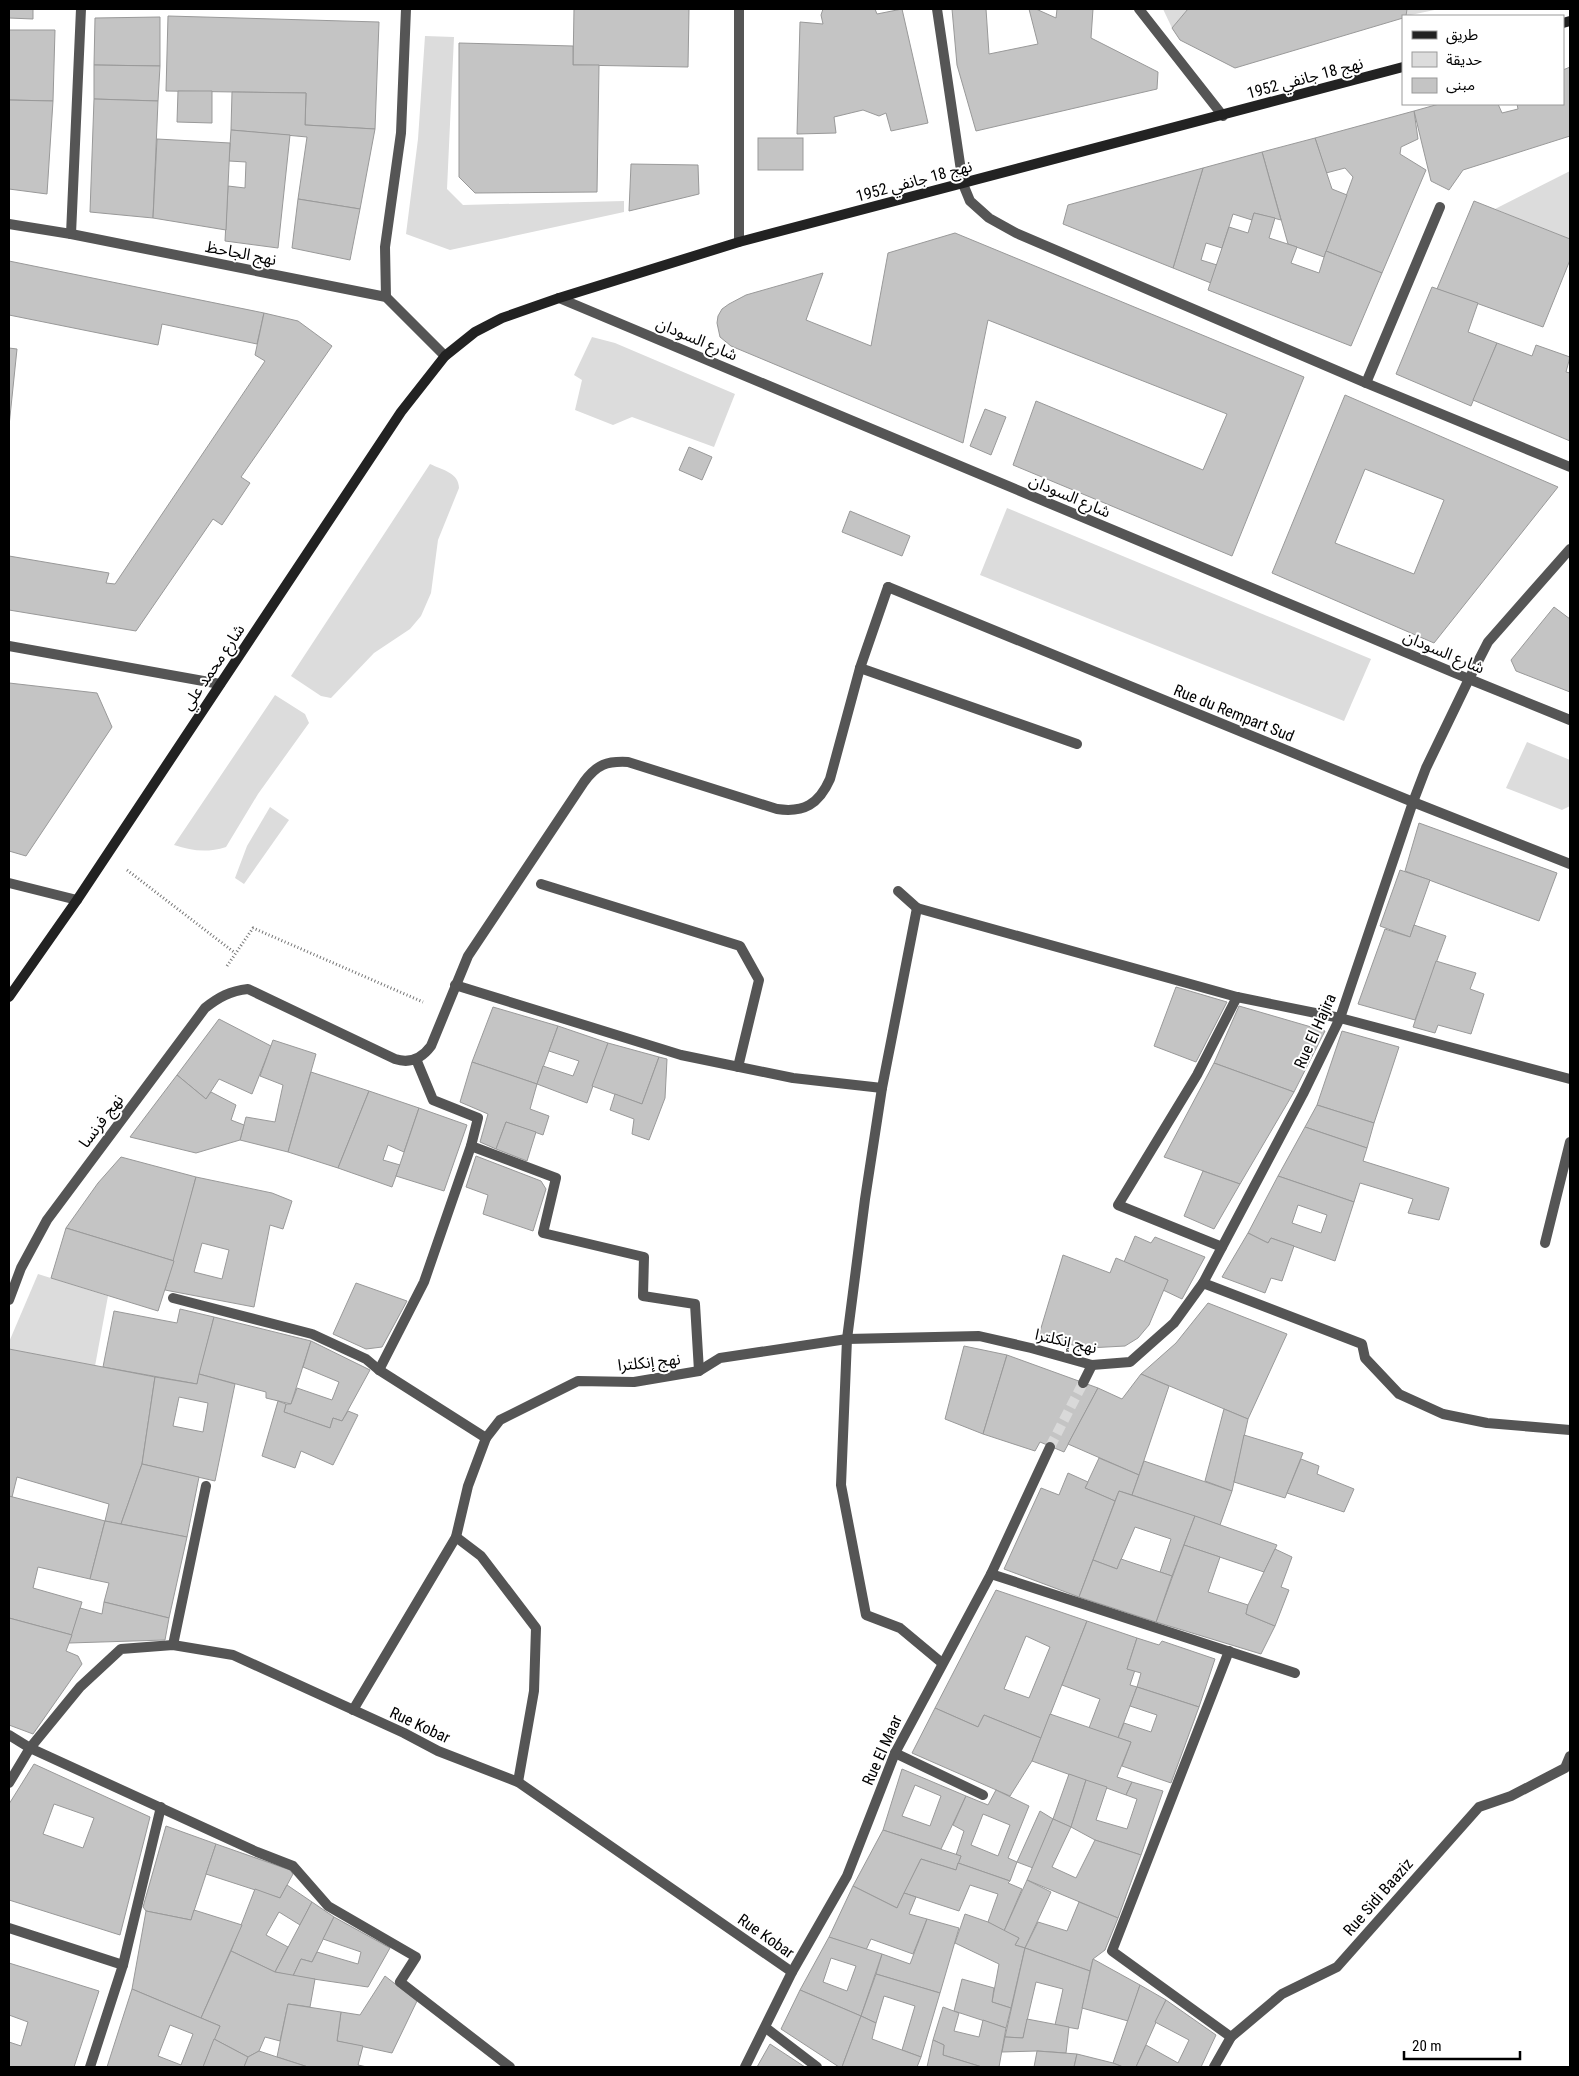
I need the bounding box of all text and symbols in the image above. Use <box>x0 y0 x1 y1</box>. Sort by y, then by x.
legend <box>1402 15 1564 105</box>
text: طريق <box>1446 26 1478 45</box>
text: حديقة <box>1446 51 1482 69</box>
street label: نهج 18 جانفي 1952 <box>1245 53 1366 106</box>
text: مبنى <box>1446 76 1475 94</box>
street label: نهج 18 جانفي 1952 <box>854 156 975 209</box>
street label: نهج الجاحظ <box>203 237 278 272</box>
street label: شارع السودان <box>652 313 740 367</box>
street label: شارع السودان <box>1025 470 1113 524</box>
street label: شارع محمد علي <box>177 620 251 715</box>
street label: شارع السودان <box>1399 626 1487 680</box>
street label: Rue du Rempart Sud <box>1171 680 1297 746</box>
street label: Rue El Hajira <box>1290 991 1340 1071</box>
street label: نهج فرنسا <box>75 1091 130 1153</box>
street label: نهج إنكلترا <box>1032 1325 1099 1360</box>
street label: نهج إنكلترا <box>617 1349 682 1378</box>
street label: Rue Kobar <box>387 1703 453 1747</box>
street label: Rue El Maar <box>858 1712 906 1788</box>
street label: Rue Sidi Baaziz <box>1339 1854 1417 1940</box>
street label: Rue Kobar <box>734 1910 798 1962</box>
scale bar <box>1404 2028 1520 2060</box>
text: 20 m <box>1412 2037 1442 2055</box>

